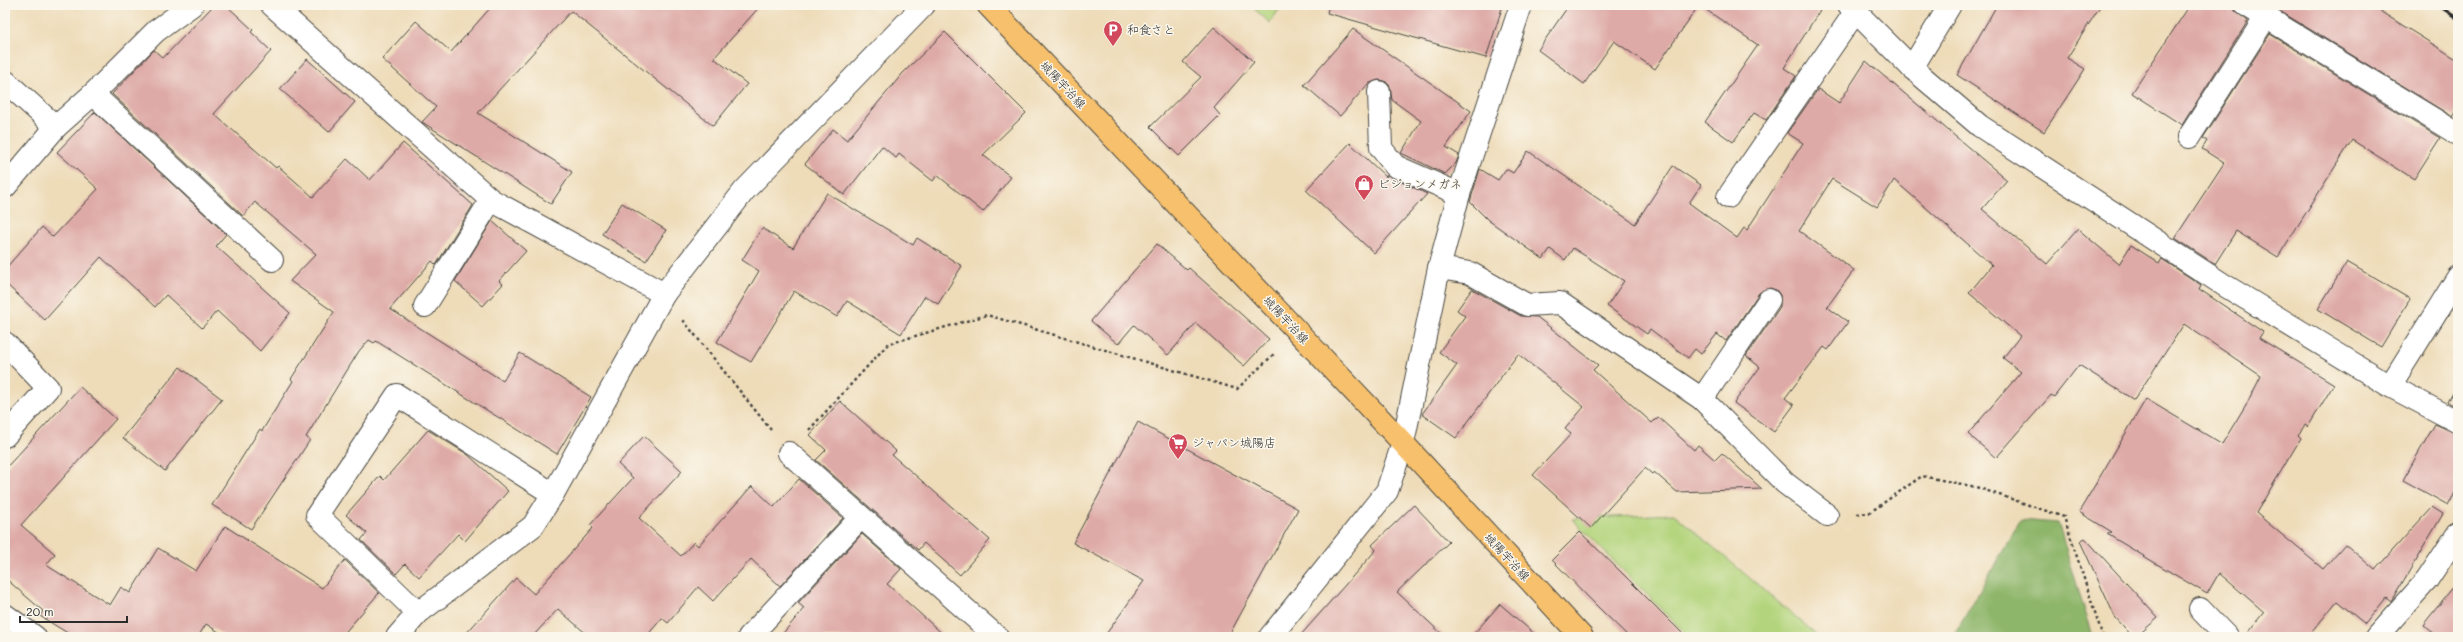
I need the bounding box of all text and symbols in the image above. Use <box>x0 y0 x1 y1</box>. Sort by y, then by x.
parking icon: 和食さと <box>1102 19 1124 47</box>
place label: 和食さと <box>1127 21 1175 37</box>
street label: 城陽宇治線 <box>1037 57 1090 112</box>
shop icon: ビジョンメガネ <box>1353 173 1375 201</box>
place label: ビジョンメガネ <box>1378 175 1462 191</box>
street label: 城陽宇治線 <box>1260 292 1313 347</box>
supermarket icon: ジャパン城陽店 <box>1167 432 1189 460</box>
place label: ジャパン城陽店 <box>1192 434 1276 450</box>
street label: 城陽宇治線 <box>1481 529 1534 584</box>
scale bar <box>20 598 127 624</box>
text: 20 m <box>26 603 54 619</box>

